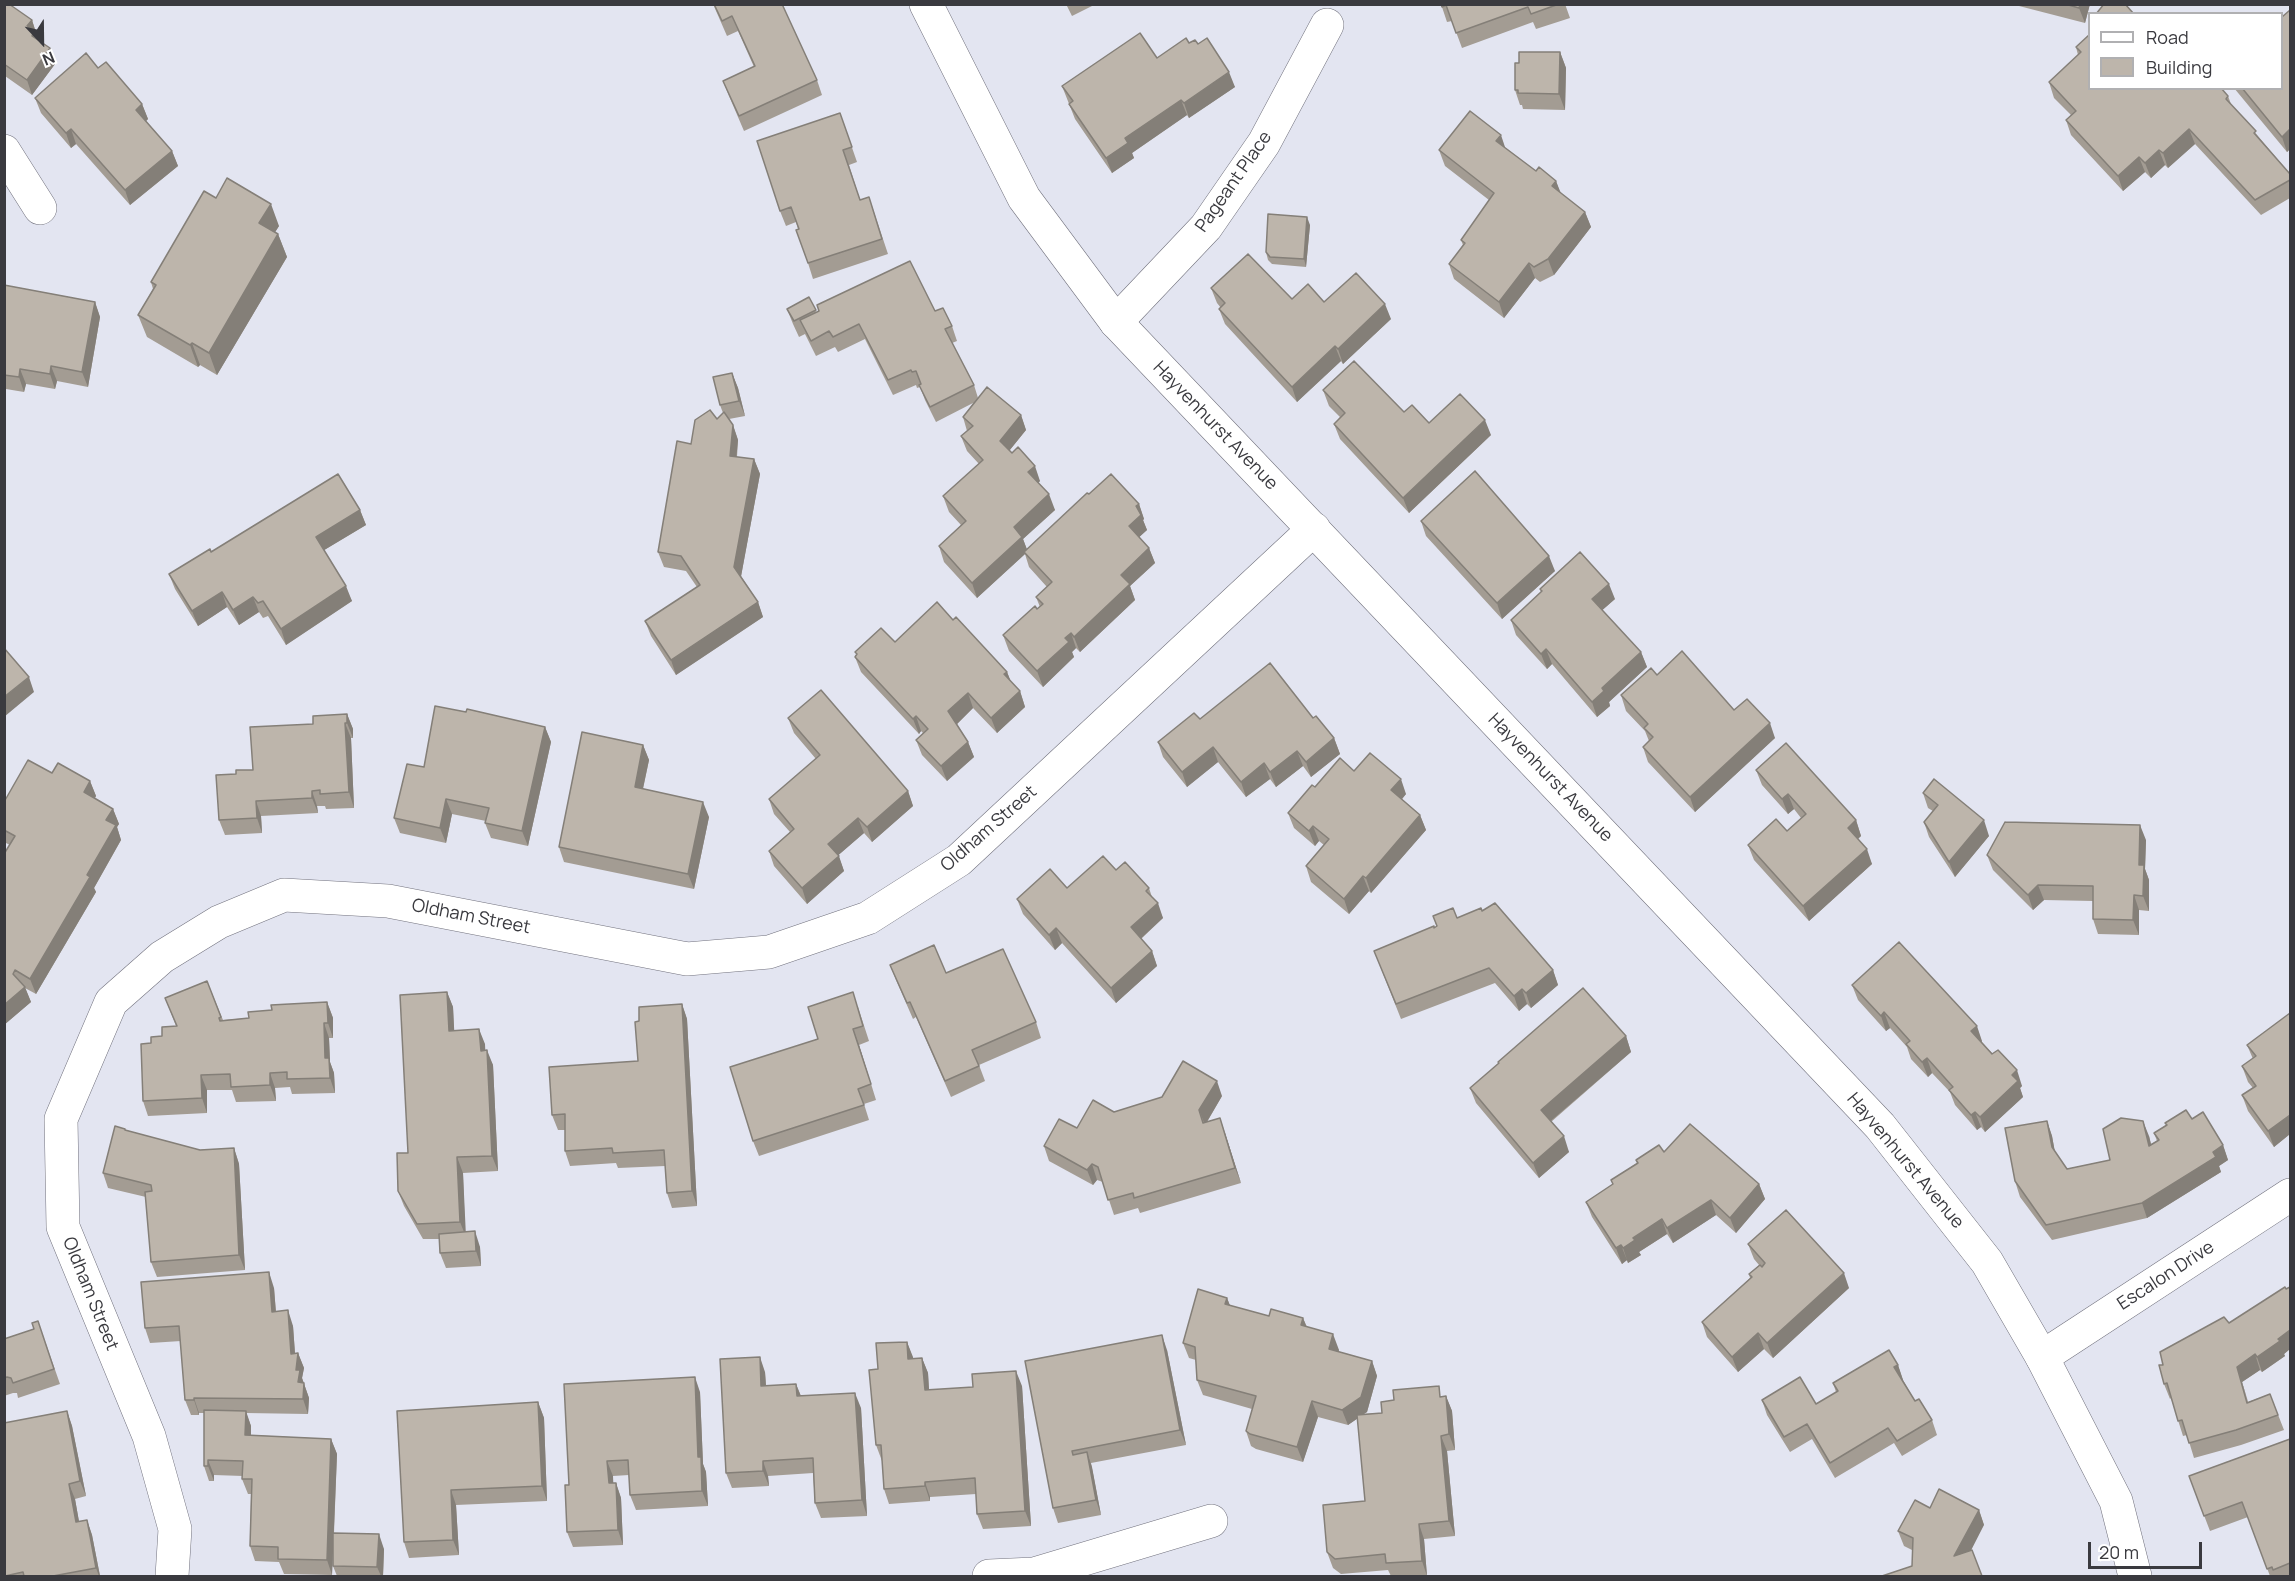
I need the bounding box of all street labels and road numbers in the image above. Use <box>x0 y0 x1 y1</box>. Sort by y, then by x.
street label: Pageant Place <box>1191 127 1277 237</box>
street label: Hayvenhurst Avenue <box>1148 357 1282 495</box>
street label: Hayvenhurst Avenue <box>1483 709 1617 847</box>
street label: Oldham Street <box>937 781 1041 877</box>
street label: Oldham Street <box>410 895 532 939</box>
street label: Hayvenhurst Avenue <box>1842 1089 1968 1233</box>
street label: Oldham Street <box>57 1234 123 1354</box>
street label: Escalon Drive <box>2114 1237 2218 1315</box>

